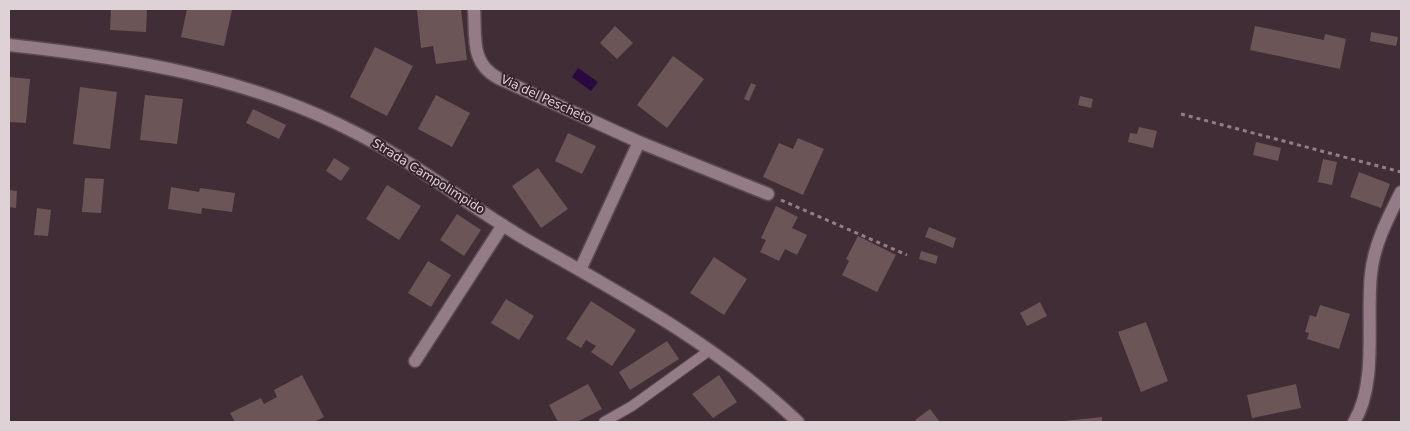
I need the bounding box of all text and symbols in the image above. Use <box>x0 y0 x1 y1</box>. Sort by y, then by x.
street label: Via del Pescheto <box>498 73 594 127</box>
street label: Strada Campolimpido <box>369 136 487 218</box>

